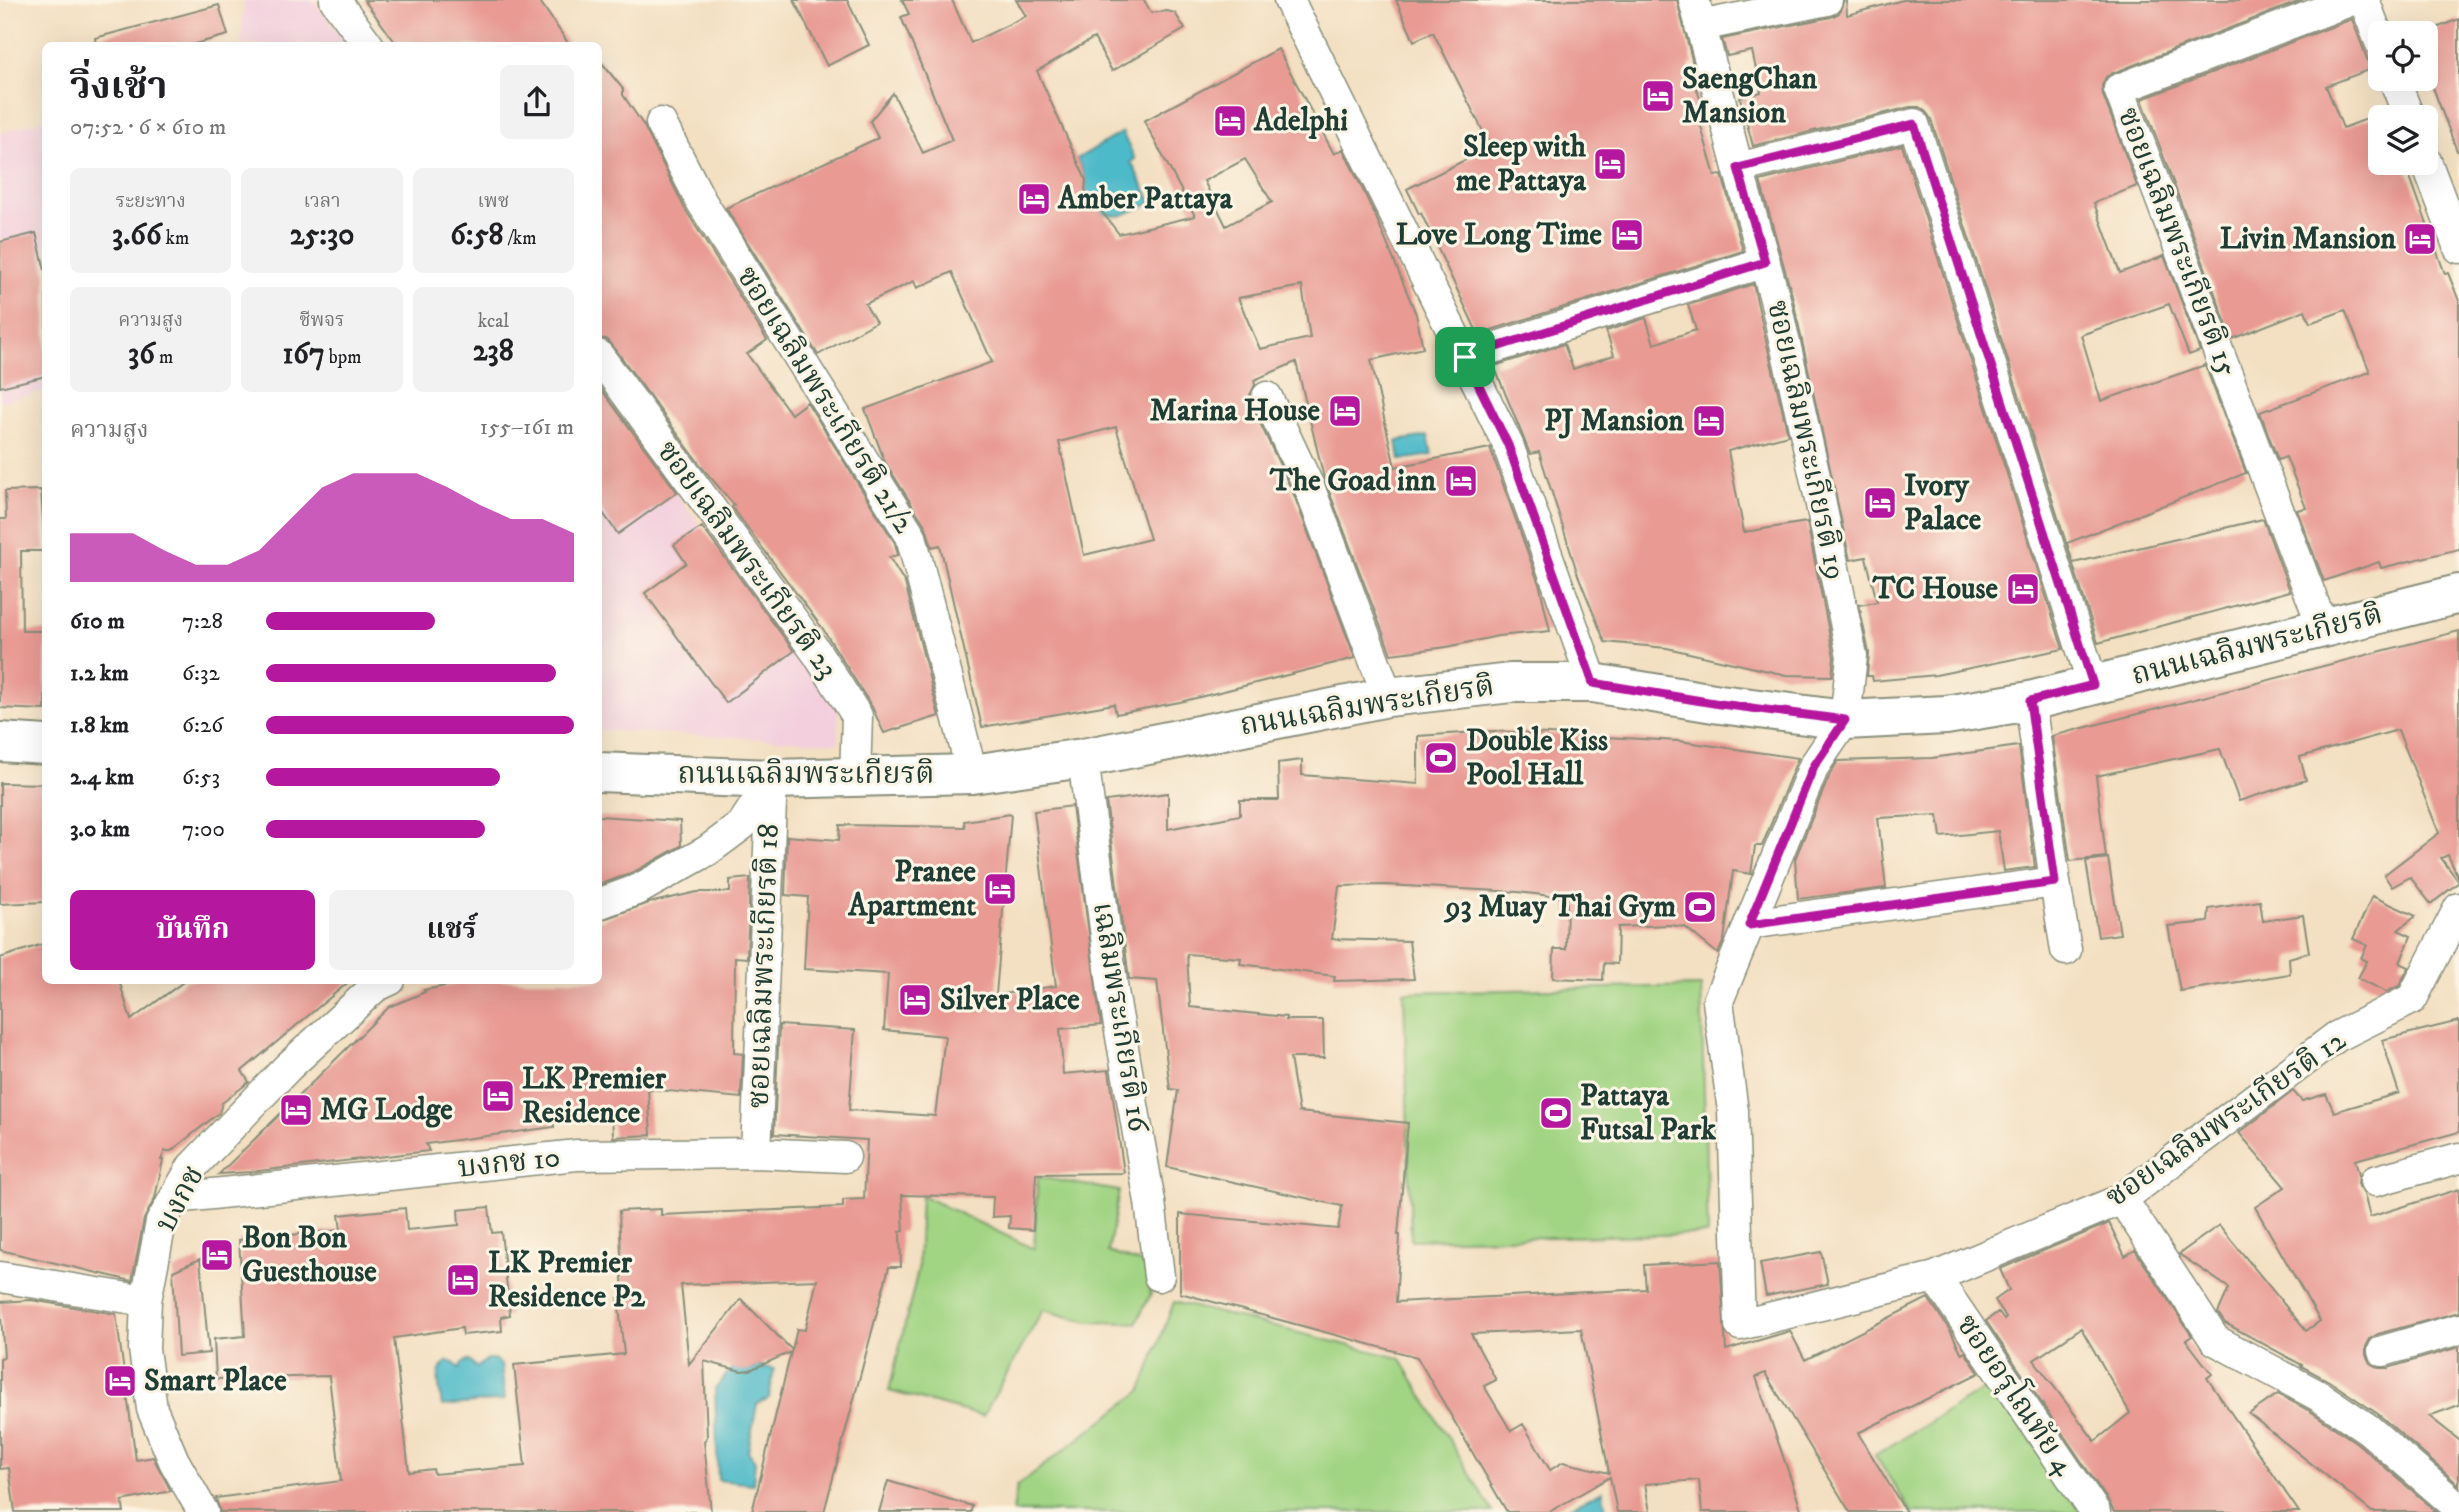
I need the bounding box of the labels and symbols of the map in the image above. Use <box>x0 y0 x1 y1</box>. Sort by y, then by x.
place label: SaengChan Mansion <box>1682 61 1818 132</box>
hotel icon: SaengChan Mansion <box>1639 77 1677 115</box>
hotel icon: Adelphi <box>1211 102 1249 140</box>
street label: ซอยเฉลิมพระเกียรติ 15 <box>2109 102 2245 382</box>
place label: Adelphi <box>1253 103 1348 140</box>
place label: Sleep with me Pattaya <box>1456 129 1587 200</box>
hotel icon: Sleep with me Pattaya <box>1591 145 1629 183</box>
hotel icon: Amber Pattaya <box>1015 180 1053 218</box>
place label: Amber Pattaya <box>1057 181 1234 218</box>
hotel icon: Love Long Time <box>1608 216 1646 254</box>
place label: Love Long Time <box>1396 217 1603 254</box>
hotel icon: Livin Mansion <box>2401 220 2439 258</box>
place label: Livin Mansion <box>2220 221 2396 258</box>
street label: ซอยเฉลิมพระเกียรติ 21/2 <box>728 260 922 541</box>
street label: ซอยเฉลิมพระเกียรติ 19 <box>1758 297 1854 583</box>
pin <box>1435 327 1495 387</box>
hotel icon: Marina House <box>1326 392 1364 430</box>
place label: Marina House <box>1150 393 1321 430</box>
hotel icon: PJ Mansion <box>1690 402 1728 440</box>
place label: PJ Mansion <box>1544 403 1684 440</box>
street label: ซอยเฉลิมพระเกียรติ 23 <box>648 434 846 686</box>
hotel icon: The Goad inn <box>1442 462 1480 500</box>
place label: The Goad inn <box>1269 463 1436 500</box>
place label: Ivory Palace <box>1904 468 1982 539</box>
hotel icon: Ivory Palace <box>1861 484 1899 522</box>
hotel icon: TC House <box>2004 570 2042 608</box>
place label: TC House <box>1872 571 1999 608</box>
street label: ถนนเฉลิมพระเกียรติ <box>2128 596 2386 694</box>
street label: ถนนเฉลิมพระเกียรติ <box>1237 668 1497 744</box>
place label: Double Kiss Pool Hall <box>1466 723 1608 794</box>
sports icon: Double Kiss Pool Hall <box>1422 739 1460 777</box>
street label: ถนนเฉลิมพระเกียรติ <box>677 756 935 793</box>
street label: ซอยเฉลิมพระเกียรติ 18 <box>741 823 787 1109</box>
place label: Pranee Apartment <box>847 854 977 925</box>
hotel icon: Pranee Apartment <box>981 870 1019 908</box>
sports icon: 93 Muay Thai Gym <box>1681 888 1719 926</box>
place label: 93 Muay Thai Gym <box>1444 889 1676 926</box>
street label: เฉลิมพระเกียรติ 16 <box>1084 900 1157 1136</box>
hotel icon: Silver Place <box>896 981 934 1019</box>
place label: Silver Place <box>940 982 1080 1019</box>
street label: ซอยเฉลิมพระเกียรติ 12 <box>2099 1022 2353 1216</box>
place label: LK Premier Residence <box>522 1061 667 1132</box>
hotel icon: LK Premier Residence <box>479 1077 517 1115</box>
place label: Pattaya Futsal Park <box>1580 1078 1717 1149</box>
hotel icon: MG Lodge <box>277 1091 315 1129</box>
place label: MG Lodge <box>320 1092 453 1129</box>
sports icon: Pattaya Futsal Park <box>1537 1094 1575 1132</box>
street label: บงกช 10 <box>456 1139 562 1187</box>
street label: บงกช <box>147 1160 213 1238</box>
place label: Bon Bon Guesthouse <box>242 1220 377 1291</box>
hotel icon: Bon Bon Guesthouse <box>198 1236 236 1274</box>
place label: LK Premier Residence P2 <box>488 1245 645 1316</box>
hotel icon: LK Premier Residence P2 <box>444 1261 482 1299</box>
street label: ซอยอรุโณทัย 4 <box>1948 1305 2086 1483</box>
hotel icon: Smart Place <box>101 1362 139 1400</box>
place label: Smart Place <box>144 1363 287 1400</box>

